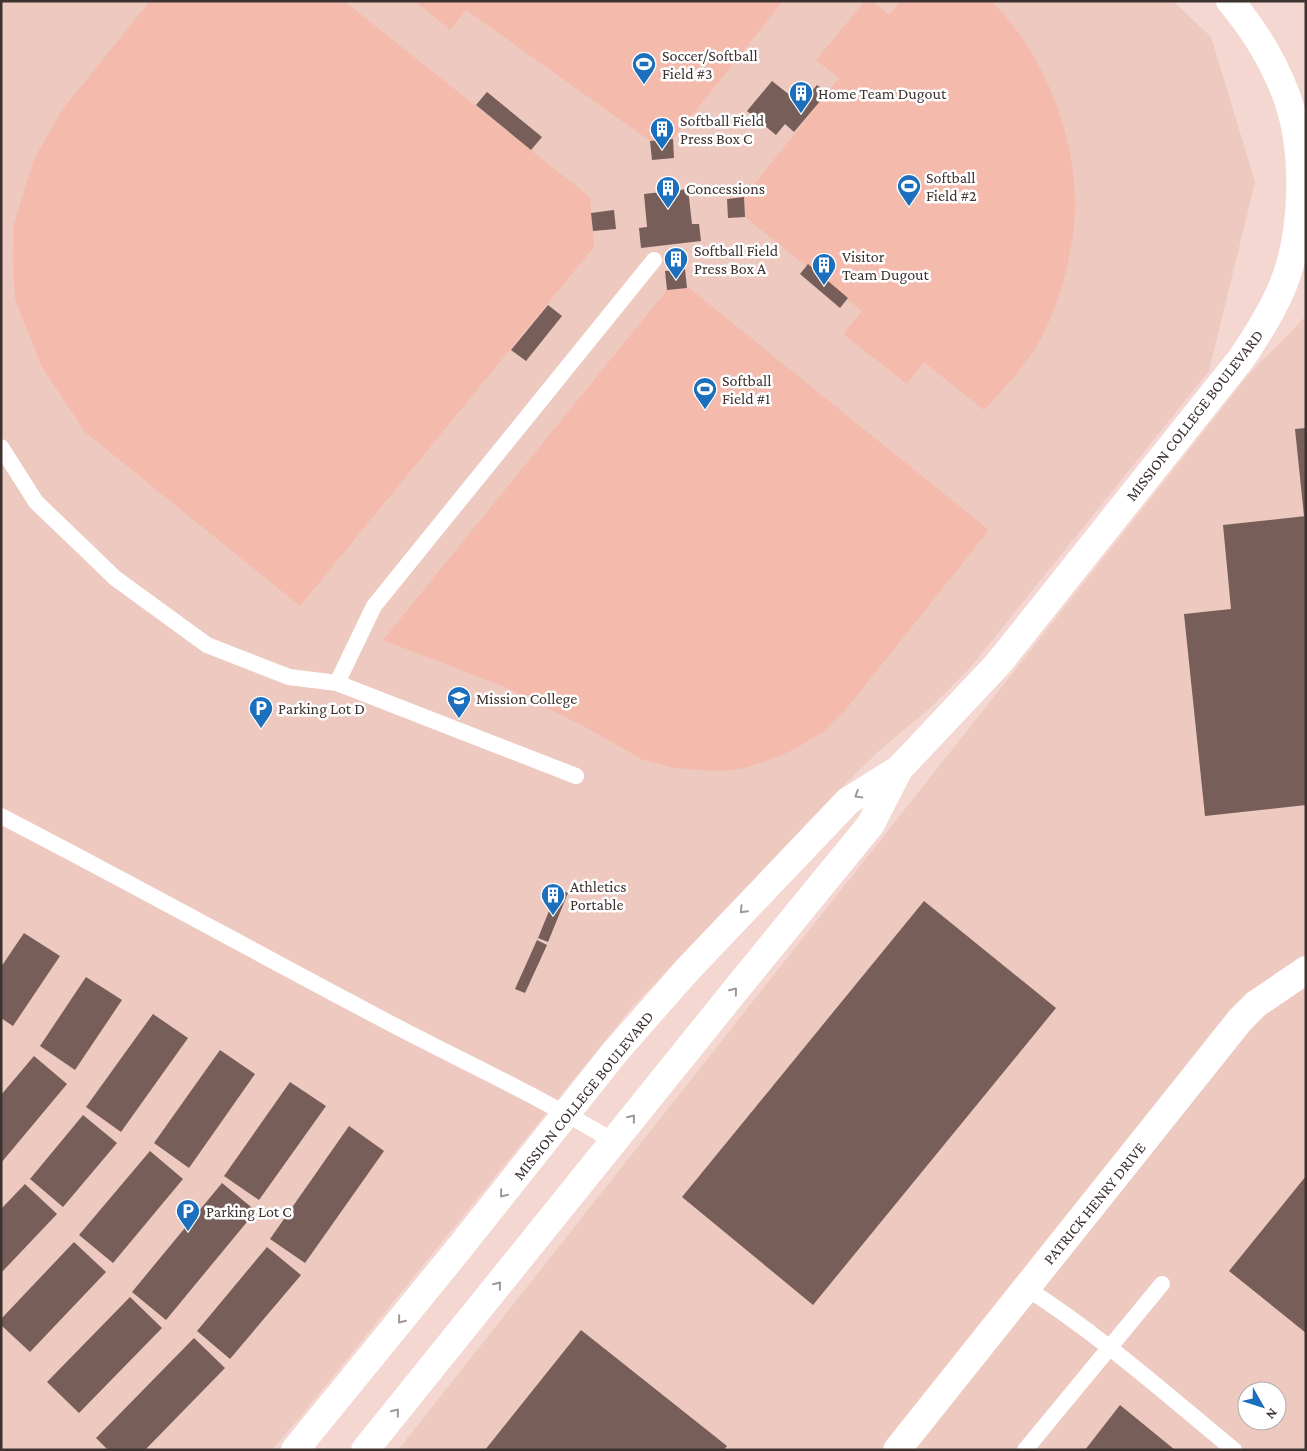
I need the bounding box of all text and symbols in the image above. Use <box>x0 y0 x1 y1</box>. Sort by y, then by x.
place label: Soccer/Softball Field #3 <box>662 47 758 82</box>
sports icon: Soccer/Softball Field #3 <box>631 51 657 85</box>
building icon: Home Team Dugout <box>788 80 814 114</box>
place label: Home Team Dugout <box>818 85 947 103</box>
place label: Softball Field Press Box C <box>680 112 765 147</box>
building icon: Softball Field Press Box C <box>649 116 675 150</box>
place label: Softball Field #2 <box>926 169 977 204</box>
sports icon: Softball Field #2 <box>896 173 922 207</box>
building icon: Concessions <box>655 175 681 209</box>
place label: Concessions <box>686 180 765 197</box>
place label: Softball Field Press Box A <box>694 242 779 277</box>
building icon: Softball Field Press Box A <box>663 246 689 280</box>
place label: Visitor Team Dugout <box>842 248 930 284</box>
building icon: Visitor Team Dugout <box>811 252 837 286</box>
street label: MISSION COLLEGE BOULEVARD <box>1122 327 1266 504</box>
place label: Softball Field #1 <box>722 372 771 407</box>
sports icon: Softball Field #1 <box>692 376 718 410</box>
school or university icon: Mission College <box>446 685 472 719</box>
place label: Mission College <box>476 690 577 708</box>
parking icon: Parking Lot D <box>248 695 274 729</box>
place label: Parking Lot D <box>278 700 365 718</box>
one-way arrow <box>854 788 863 798</box>
place label: Athletics Portable <box>570 878 626 913</box>
building icon: Athletics Portable <box>540 882 566 916</box>
one-way arrow <box>740 904 749 913</box>
one-way arrow <box>729 988 737 997</box>
street label: MISSION COLLEGE BOULEVARD <box>510 1008 657 1183</box>
one-way arrow <box>627 1115 635 1124</box>
street label: PATRICK HENRY DRIVE <box>1040 1139 1149 1268</box>
one-way arrow <box>500 1188 508 1197</box>
parking icon: Parking Lot C <box>175 1198 201 1232</box>
place label: Parking Lot C <box>206 1203 292 1221</box>
one-way arrow <box>492 1282 501 1291</box>
one-way arrow <box>398 1314 406 1323</box>
north arrow <box>1237 1381 1287 1431</box>
text: N <box>1263 1405 1281 1423</box>
one-way arrow <box>390 1409 398 1418</box>

